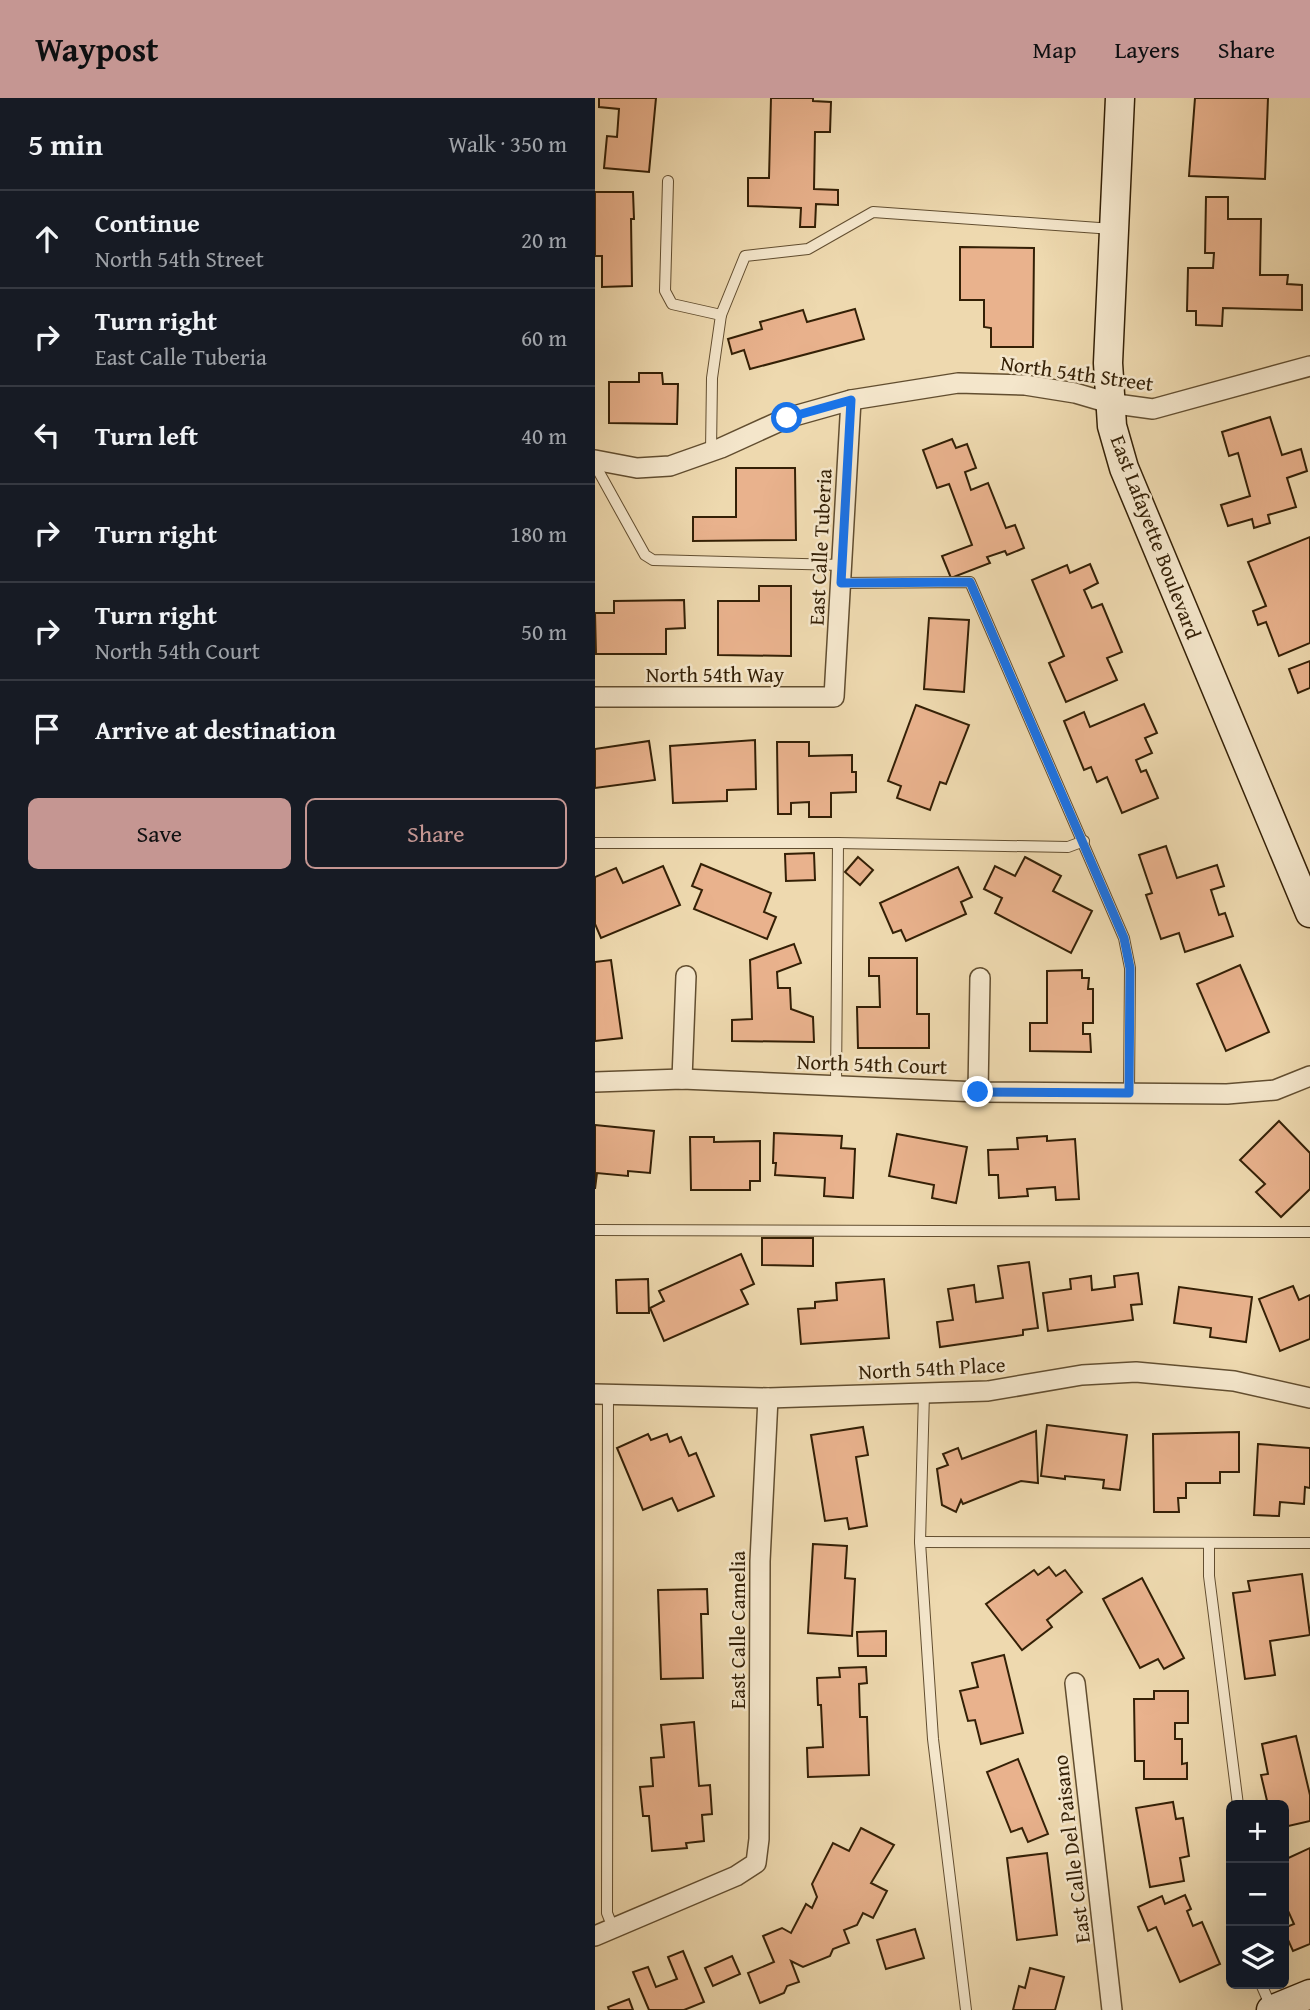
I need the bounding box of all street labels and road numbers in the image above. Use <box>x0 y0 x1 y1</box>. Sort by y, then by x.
street label: North 54th Street <box>999 347 1156 399</box>
street label: East Lafayette Boulevard <box>1103 430 1210 644</box>
street label: East Calle Tuberia <box>800 468 840 626</box>
street label: North 54th Way <box>646 659 785 690</box>
street label: North 54th Court <box>796 1046 948 1082</box>
street label: North 54th Place <box>858 1349 1006 1387</box>
street label: East Calle Camelia <box>722 1551 753 1709</box>
street label: East Calle Del Paisano <box>1044 1753 1098 1945</box>

